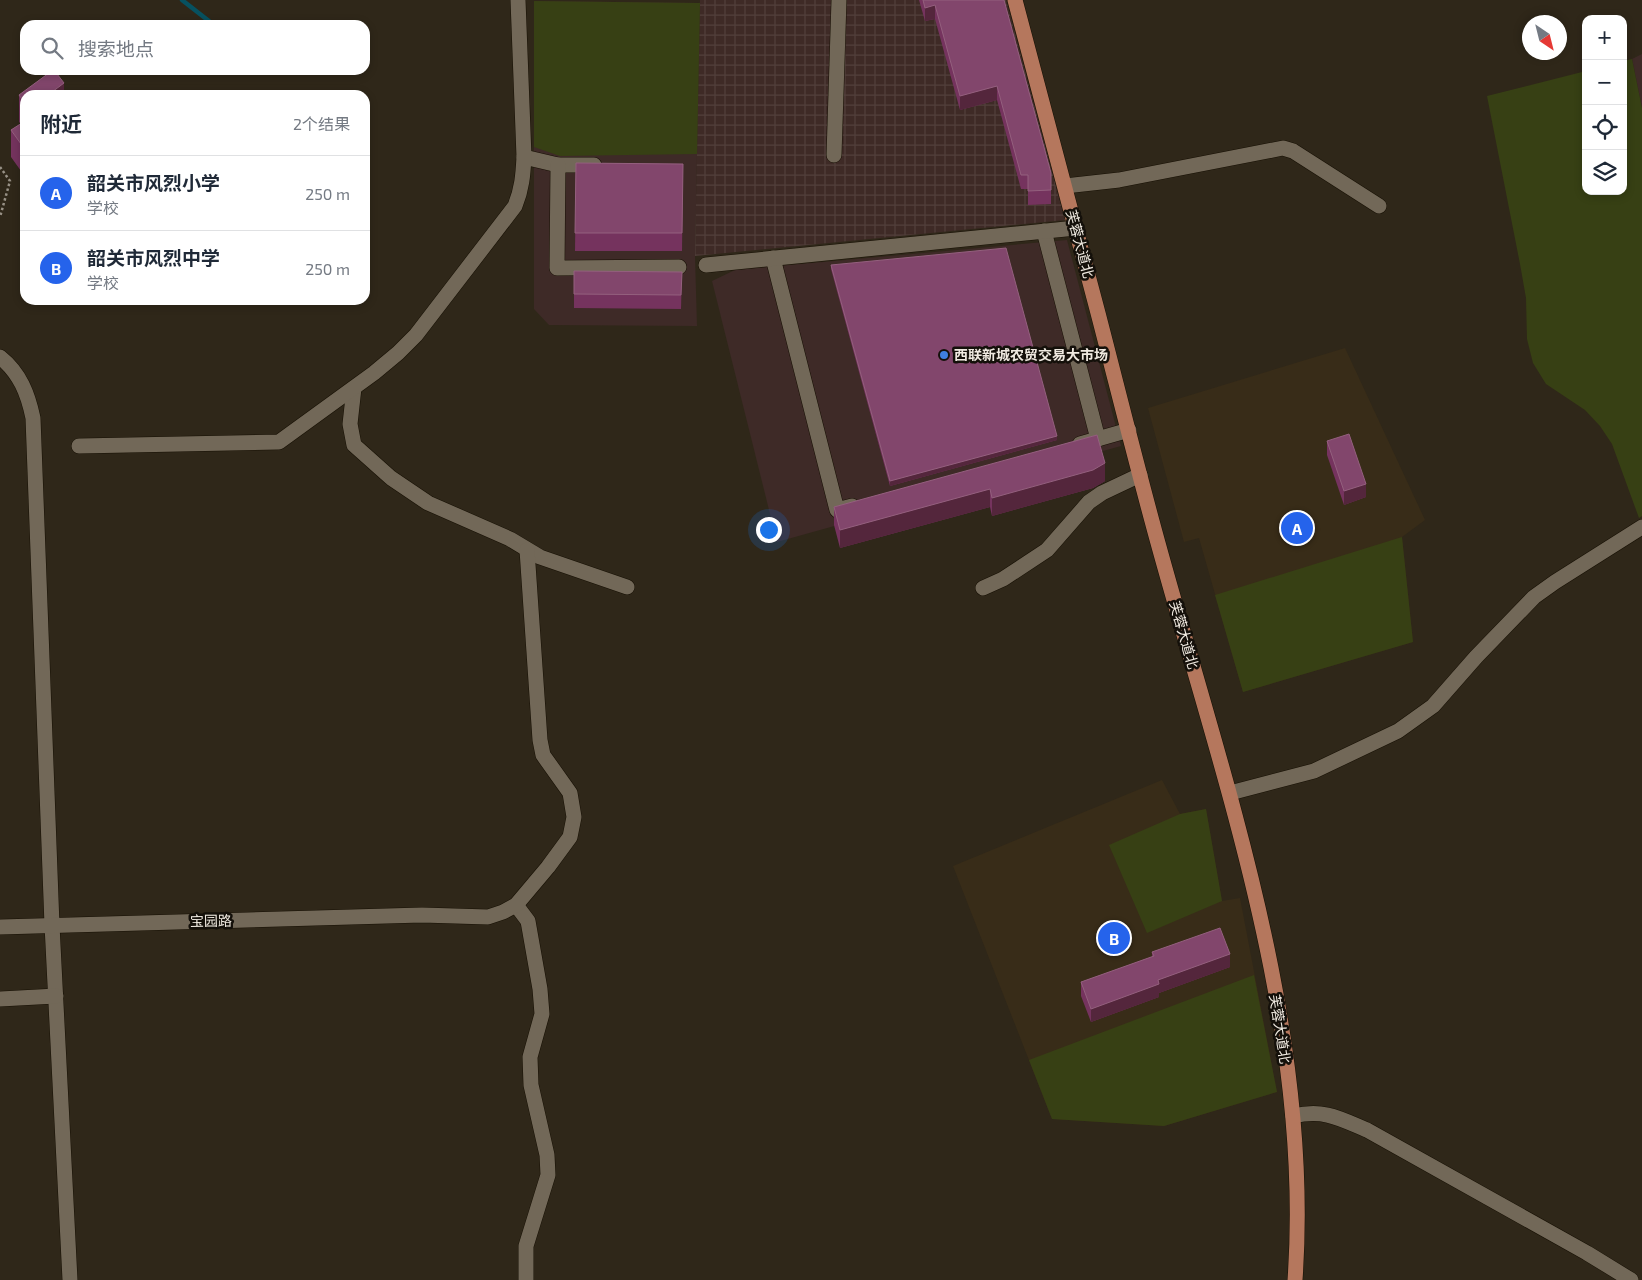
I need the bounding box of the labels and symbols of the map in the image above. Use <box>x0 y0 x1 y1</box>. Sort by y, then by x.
north arrow <box>1522 15 1567 60</box>
street label: 芙蓉大道北 <box>1063 208 1098 280</box>
place label: 西联新城农贸交易大市场 <box>954 346 1108 363</box>
marker: 西联新城农贸交易大市场 <box>938 349 950 361</box>
pin: A <box>1281 509 1313 547</box>
your location <box>756 517 782 543</box>
street label: 芙蓉大道北 <box>1167 599 1202 671</box>
street label: 宝园路 <box>190 912 232 929</box>
pin: B <box>1098 919 1130 957</box>
street label: 芙蓉大道北 <box>1267 993 1294 1065</box>

